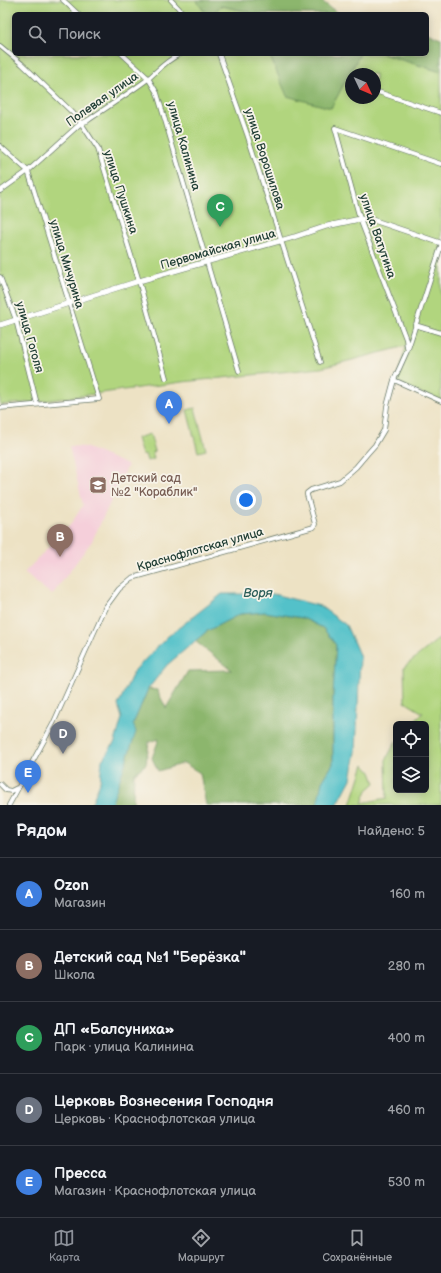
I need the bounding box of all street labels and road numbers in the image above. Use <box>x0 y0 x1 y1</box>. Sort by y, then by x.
street label: Полевая улица <box>63 69 141 130</box>
street label: улица Калинина <box>164 100 203 193</box>
street label: улица Ворошилова <box>241 107 288 212</box>
street label: улица Пушкина <box>100 148 141 236</box>
street label: улица Ватутина <box>356 192 399 280</box>
street label: улица Мичурина <box>46 218 87 310</box>
street label: Первомайская улица <box>159 226 277 273</box>
street label: улица Гоголя <box>12 300 47 375</box>
street label: Краснофлотская улица <box>135 524 265 575</box>

